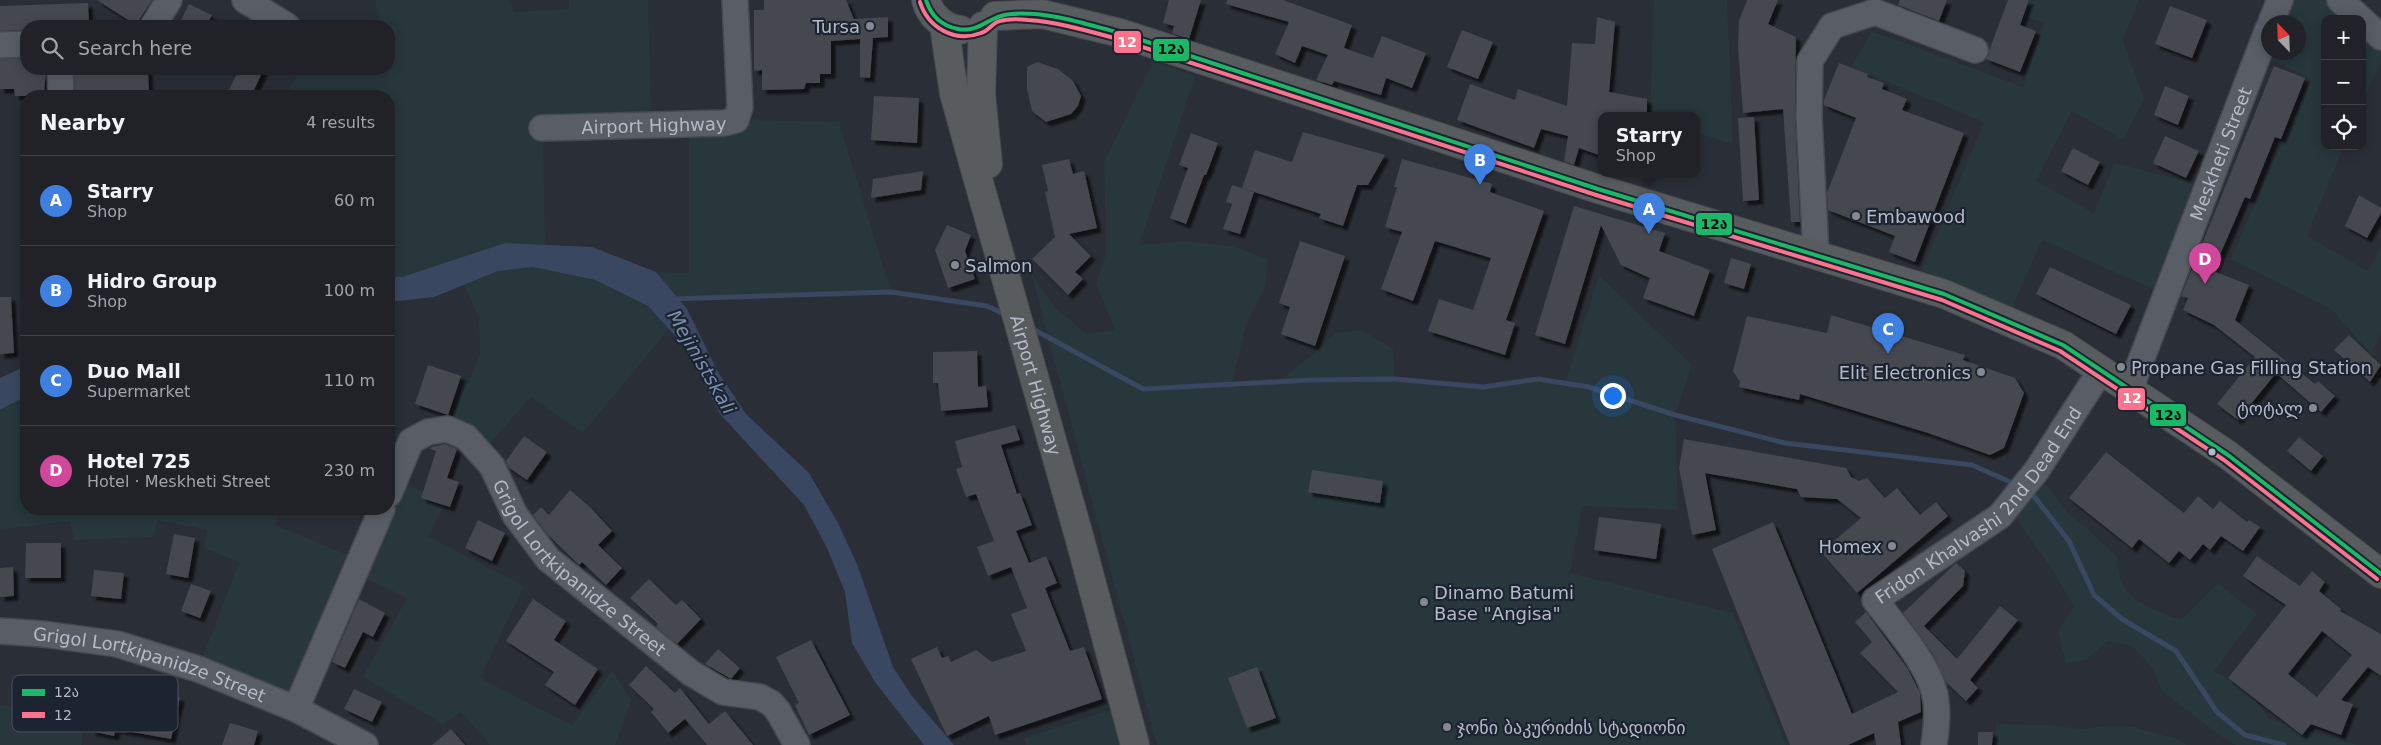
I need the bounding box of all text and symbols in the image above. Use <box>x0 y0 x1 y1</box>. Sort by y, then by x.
north arrow <box>2261 15 2306 60</box>
map controls <box>2321 15 2366 150</box>
button: + <box>2321 15 2366 60</box>
place label: Tursa <box>812 16 860 37</box>
search box <box>20 20 395 75</box>
marker: Tursa <box>864 20 876 32</box>
line badge: 12 <box>1113 30 1142 54</box>
icon: search <box>38 34 66 62</box>
text: 12 <box>1117 34 1137 50</box>
text: Search here <box>78 37 192 59</box>
line badge: 12ა <box>1152 38 1190 62</box>
text: 12ა <box>1157 41 1185 57</box>
button: − <box>2321 60 2366 105</box>
street label: Meskheti Street <box>2185 84 2255 224</box>
button: locate <box>2321 105 2366 150</box>
text: Nearby <box>40 111 125 135</box>
street label: Airport Highway <box>581 112 727 137</box>
popup <box>1598 112 1700 177</box>
text: 4 results <box>306 113 375 132</box>
text: Starry <box>1616 124 1682 146</box>
pin: B <box>1464 144 1496 185</box>
text: Shop <box>1616 146 1656 165</box>
text: Starry <box>87 180 154 202</box>
text: A <box>50 191 62 210</box>
text: 60 m <box>334 191 375 210</box>
pin: A <box>1633 193 1665 234</box>
text: Shop <box>87 202 127 221</box>
place label: Embawood <box>1866 206 1966 227</box>
marker: Embawood <box>1850 210 1862 222</box>
line badge: 12ა <box>1695 212 1733 236</box>
text: 12ა <box>1700 216 1728 232</box>
pin: D <box>2189 243 2221 284</box>
place label: Salmon <box>965 255 1032 276</box>
marker: Salmon <box>949 259 961 271</box>
text: Hidro Group <box>87 270 217 292</box>
text: B <box>50 281 62 300</box>
text: 100 m <box>324 281 375 300</box>
text: Shop <box>87 292 127 311</box>
water label: Mejinistskali <box>663 306 741 419</box>
street label: Airport Highway <box>1006 312 1066 458</box>
pin: C <box>1872 313 1904 354</box>
place label: Propane Gas Filling Station <box>2131 357 2372 378</box>
text: Duo Mall <box>87 360 181 382</box>
marker: Propane Gas Filling Station <box>2115 361 2127 373</box>
place label: Elit Electronics <box>1839 362 1971 383</box>
marker: Elit Electronics <box>1975 366 1987 378</box>
text: C <box>50 371 62 390</box>
text: 110 m <box>324 371 375 390</box>
text: Supermarket <box>87 382 190 401</box>
your location <box>1600 383 1626 409</box>
line badge: 12 <box>2117 387 2146 411</box>
text: 12 <box>2122 390 2142 406</box>
place label: ტოტალ <box>2237 398 2303 419</box>
street label: Fridon Khalvashi 2nd Dead End <box>1871 402 2085 608</box>
marker: ტოტალ <box>2307 402 2319 414</box>
line badge: 12ა <box>2149 403 2187 427</box>
text: 12ა <box>2154 407 2182 423</box>
unlabelled marker <box>2207 447 2217 457</box>
text: Hotel 725 <box>87 450 191 472</box>
text: D <box>49 461 63 480</box>
text: 230 m <box>324 461 375 480</box>
text: Hotel · Meskheti Street <box>87 472 270 491</box>
street label: Grigol Lortkipanidze Street <box>489 476 670 660</box>
place label: Homex <box>1819 536 1882 557</box>
marker: Homex <box>1886 540 1898 552</box>
place label: Dinamo Batumi Base "Angisa" <box>1434 582 1574 624</box>
marker: Dinamo Batumi Base "Angisa" <box>1418 596 1430 608</box>
street label: Grigol Lortkipanidze Street <box>32 623 269 706</box>
legend <box>12 675 178 732</box>
text: 12ა <box>54 684 79 700</box>
text: 12 <box>54 707 72 723</box>
place label: ჯონი ბაკურიძის სტადიონი <box>1457 717 1686 738</box>
marker: ჯონი ბაკურიძის სტადიონი <box>1441 721 1453 733</box>

